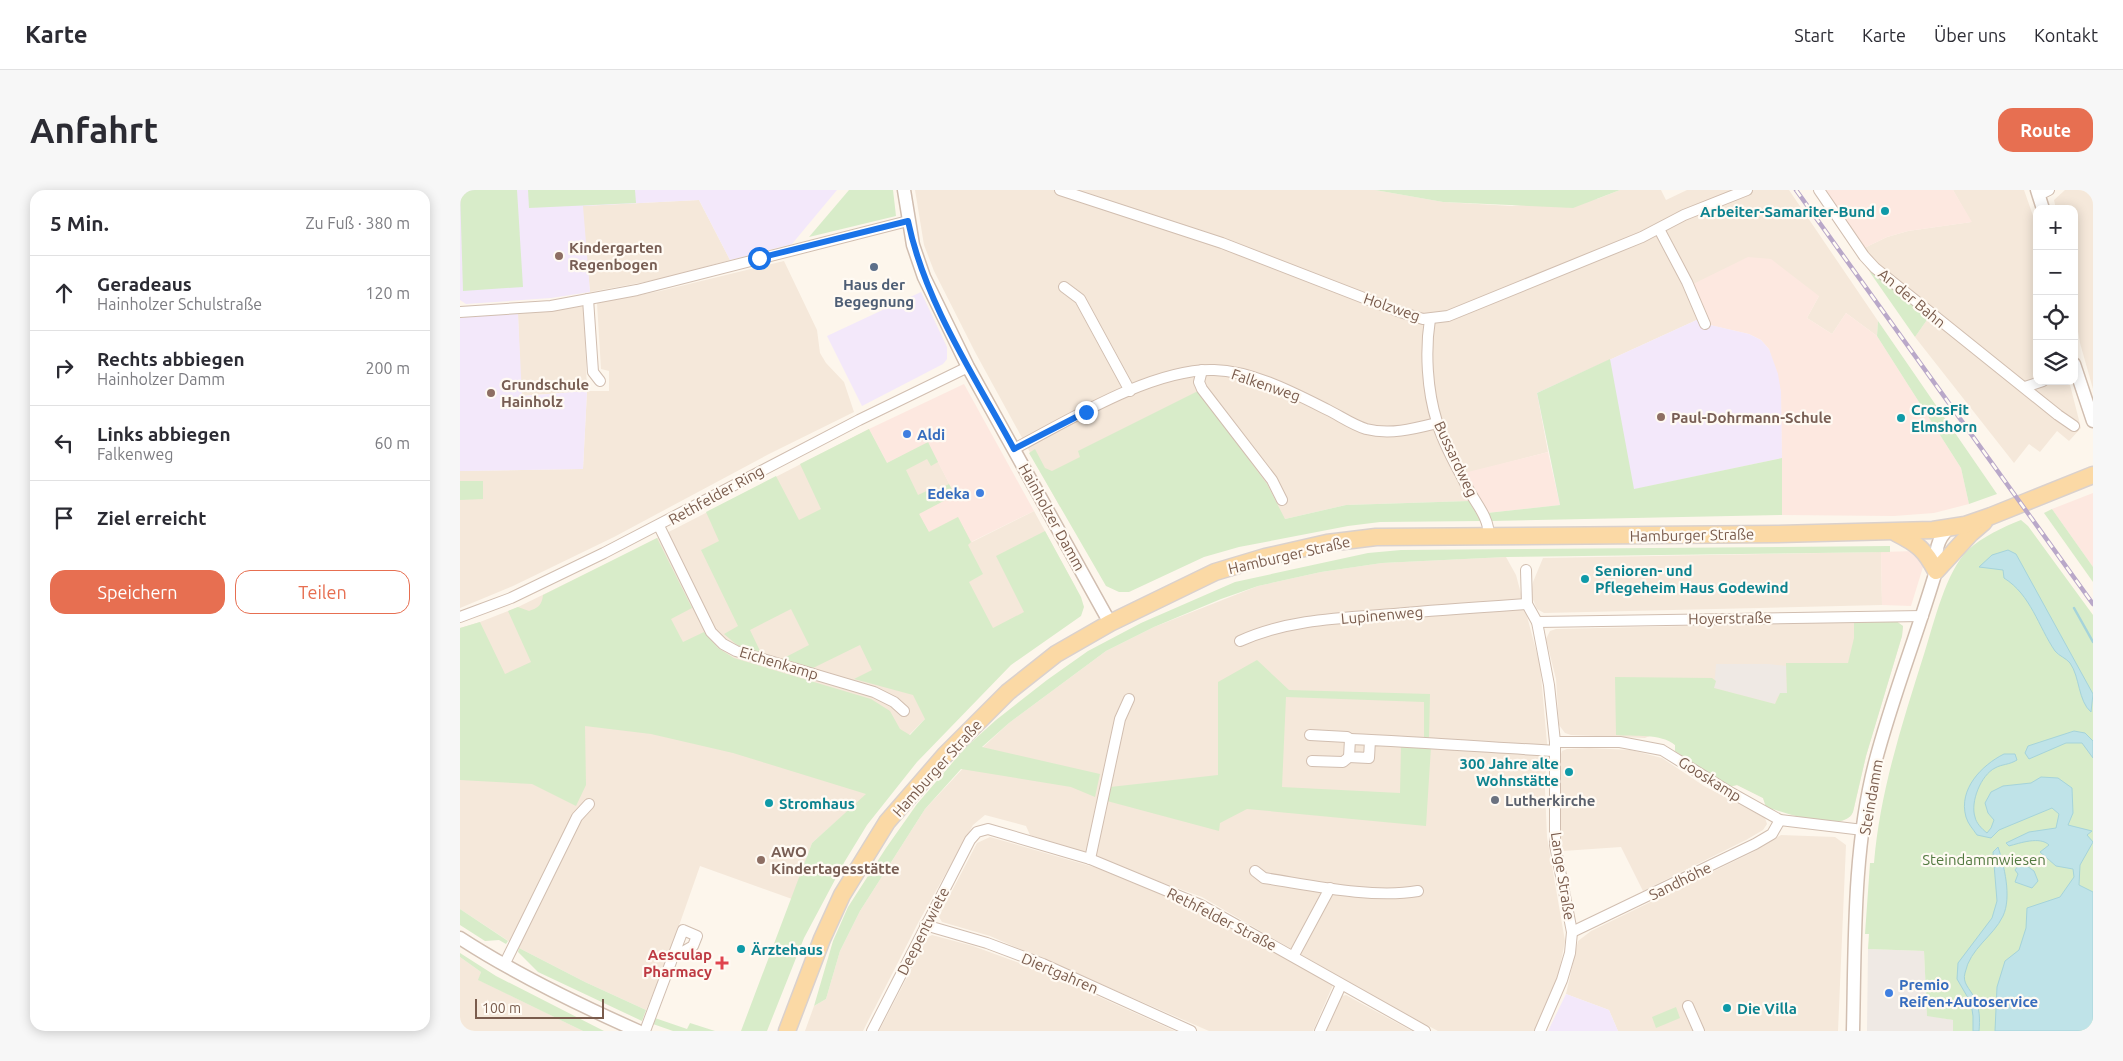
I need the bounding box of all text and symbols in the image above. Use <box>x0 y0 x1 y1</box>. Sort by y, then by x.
text: Karte <box>25 21 87 48</box>
text: Start <box>1794 25 1834 45</box>
text: Karte <box>1862 25 1906 45</box>
text: Über uns <box>1934 25 2006 45</box>
text: Kontakt <box>2034 25 2098 45</box>
button: Route <box>1998 108 2093 152</box>
text: Anfahrt <box>30 110 158 150</box>
place label: Arbeiter-Samariter-Bund <box>1700 203 1875 220</box>
marker: Arbeiter-Samariter-Bund <box>1879 205 1891 217</box>
map controls <box>2033 205 2078 385</box>
button: + <box>2033 205 2078 250</box>
text: 5 Min. <box>50 211 109 235</box>
text: Zu Fuß · 380 m <box>305 214 410 232</box>
place label: Kindergarten Regenbogen <box>569 239 663 273</box>
route start <box>748 247 771 270</box>
marker: Kindergarten Regenbogen <box>553 250 565 262</box>
button: − <box>2033 250 2078 295</box>
marker: Haus der Begegnung <box>868 261 880 273</box>
street label: An der Bahn <box>1875 265 1949 331</box>
text: Geradeaus <box>97 273 192 295</box>
place label: Haus der Begegnung <box>834 276 914 310</box>
icon: ahead <box>50 279 78 307</box>
text: 120 m <box>365 284 410 302</box>
street label: Holzweg <box>1362 289 1422 325</box>
text: Hainholzer Schulstraße <box>97 295 262 313</box>
button: locate <box>2033 295 2078 340</box>
button: layers <box>2033 340 2078 385</box>
text: Rechts abbiegen <box>97 348 245 370</box>
icon: right <box>50 354 78 382</box>
text: 200 m <box>365 359 410 377</box>
street label: Falkenweg <box>1229 365 1303 405</box>
text: Hainholzer Damm <box>97 370 225 388</box>
place label: Grundschule Hainholz <box>501 376 589 410</box>
marker: Grundschule Hainholz <box>485 387 497 399</box>
route end <box>1075 401 1098 424</box>
place label: CrossFit Elmshorn <box>1911 401 1977 435</box>
place label: Paul-Dohrmann-Schule <box>1671 409 1832 426</box>
marker: Paul-Dohrmann-Schule <box>1655 411 1667 423</box>
marker: CrossFit Elmshorn <box>1895 412 1907 424</box>
street label: Bussardweg <box>1431 418 1481 500</box>
text: Links abbiegen <box>97 423 231 445</box>
place label: Aldi <box>917 426 945 443</box>
marker: Aldi <box>901 428 913 440</box>
icon: left <box>50 429 78 457</box>
text: 60 m <box>374 434 410 452</box>
text: Falkenweg <box>97 445 173 463</box>
street label: Hainholzer Damm <box>1015 460 1089 574</box>
street label: Rethfelder Ring <box>665 462 767 528</box>
place label: Edeka <box>927 485 970 502</box>
marker: Edeka <box>974 487 986 499</box>
icon: arrive <box>50 504 78 532</box>
text: Ziel erreicht <box>97 507 206 529</box>
street label: Hamburger Straße <box>1630 525 1754 545</box>
street label: Hamburger Straße <box>1226 533 1352 577</box>
place label: Senioren- und Pflegeheim Haus Godewind <box>1595 562 1789 596</box>
button: Speichern <box>50 570 225 614</box>
button: Teilen <box>235 570 410 614</box>
marker: Senioren- und Pflegeheim Haus Godewind <box>1579 573 1591 585</box>
street label: Lupinenweg <box>1340 603 1424 627</box>
street label: Hoyerstraße <box>1688 609 1772 627</box>
street label: Eichenkamp <box>738 643 820 683</box>
street label: Hamburger Straße <box>889 716 985 820</box>
street label: Gooskamp <box>1675 753 1745 805</box>
place label: 300 Jahre alte Wohnstätte <box>1460 755 1559 789</box>
street label: Steindamm <box>1856 758 1886 836</box>
marker: 300 Jahre alte Wohnstätte <box>1563 766 1575 778</box>
place label: Lutherkirche <box>1505 792 1595 809</box>
marker: Lutherkirche <box>1489 794 1501 806</box>
place label: Stromhaus <box>779 795 855 812</box>
marker: Stromhaus <box>763 797 775 809</box>
street label: Lange Straße <box>1548 831 1578 921</box>
place label: AWO Kindertagesstätte <box>771 843 900 877</box>
park label: Steindammwiesen <box>1922 851 2046 868</box>
marker: AWO Kindertagesstätte <box>755 854 767 866</box>
street label: Sandhöhe <box>1646 859 1714 903</box>
street label: Deepentwiete <box>894 884 952 978</box>
street label: Rethfelder Straße <box>1164 884 1280 954</box>
place label: Ärztehaus <box>751 941 823 958</box>
marker: Ärztehaus <box>735 943 747 955</box>
place label: Aesculap Pharmacy <box>643 946 712 980</box>
street label: Diertgahren <box>1019 949 1101 997</box>
marker: Aesculap Pharmacy <box>716 957 728 969</box>
place label: Premio Reifen+Autoservice <box>1899 976 2038 1010</box>
marker: Premio Reifen+Autoservice <box>1883 987 1895 999</box>
scale bar <box>475 996 604 1019</box>
text: 100 m <box>482 1000 521 1016</box>
place label: Die Villa <box>1737 1000 1797 1017</box>
marker: Die Villa <box>1721 1002 1733 1014</box>

